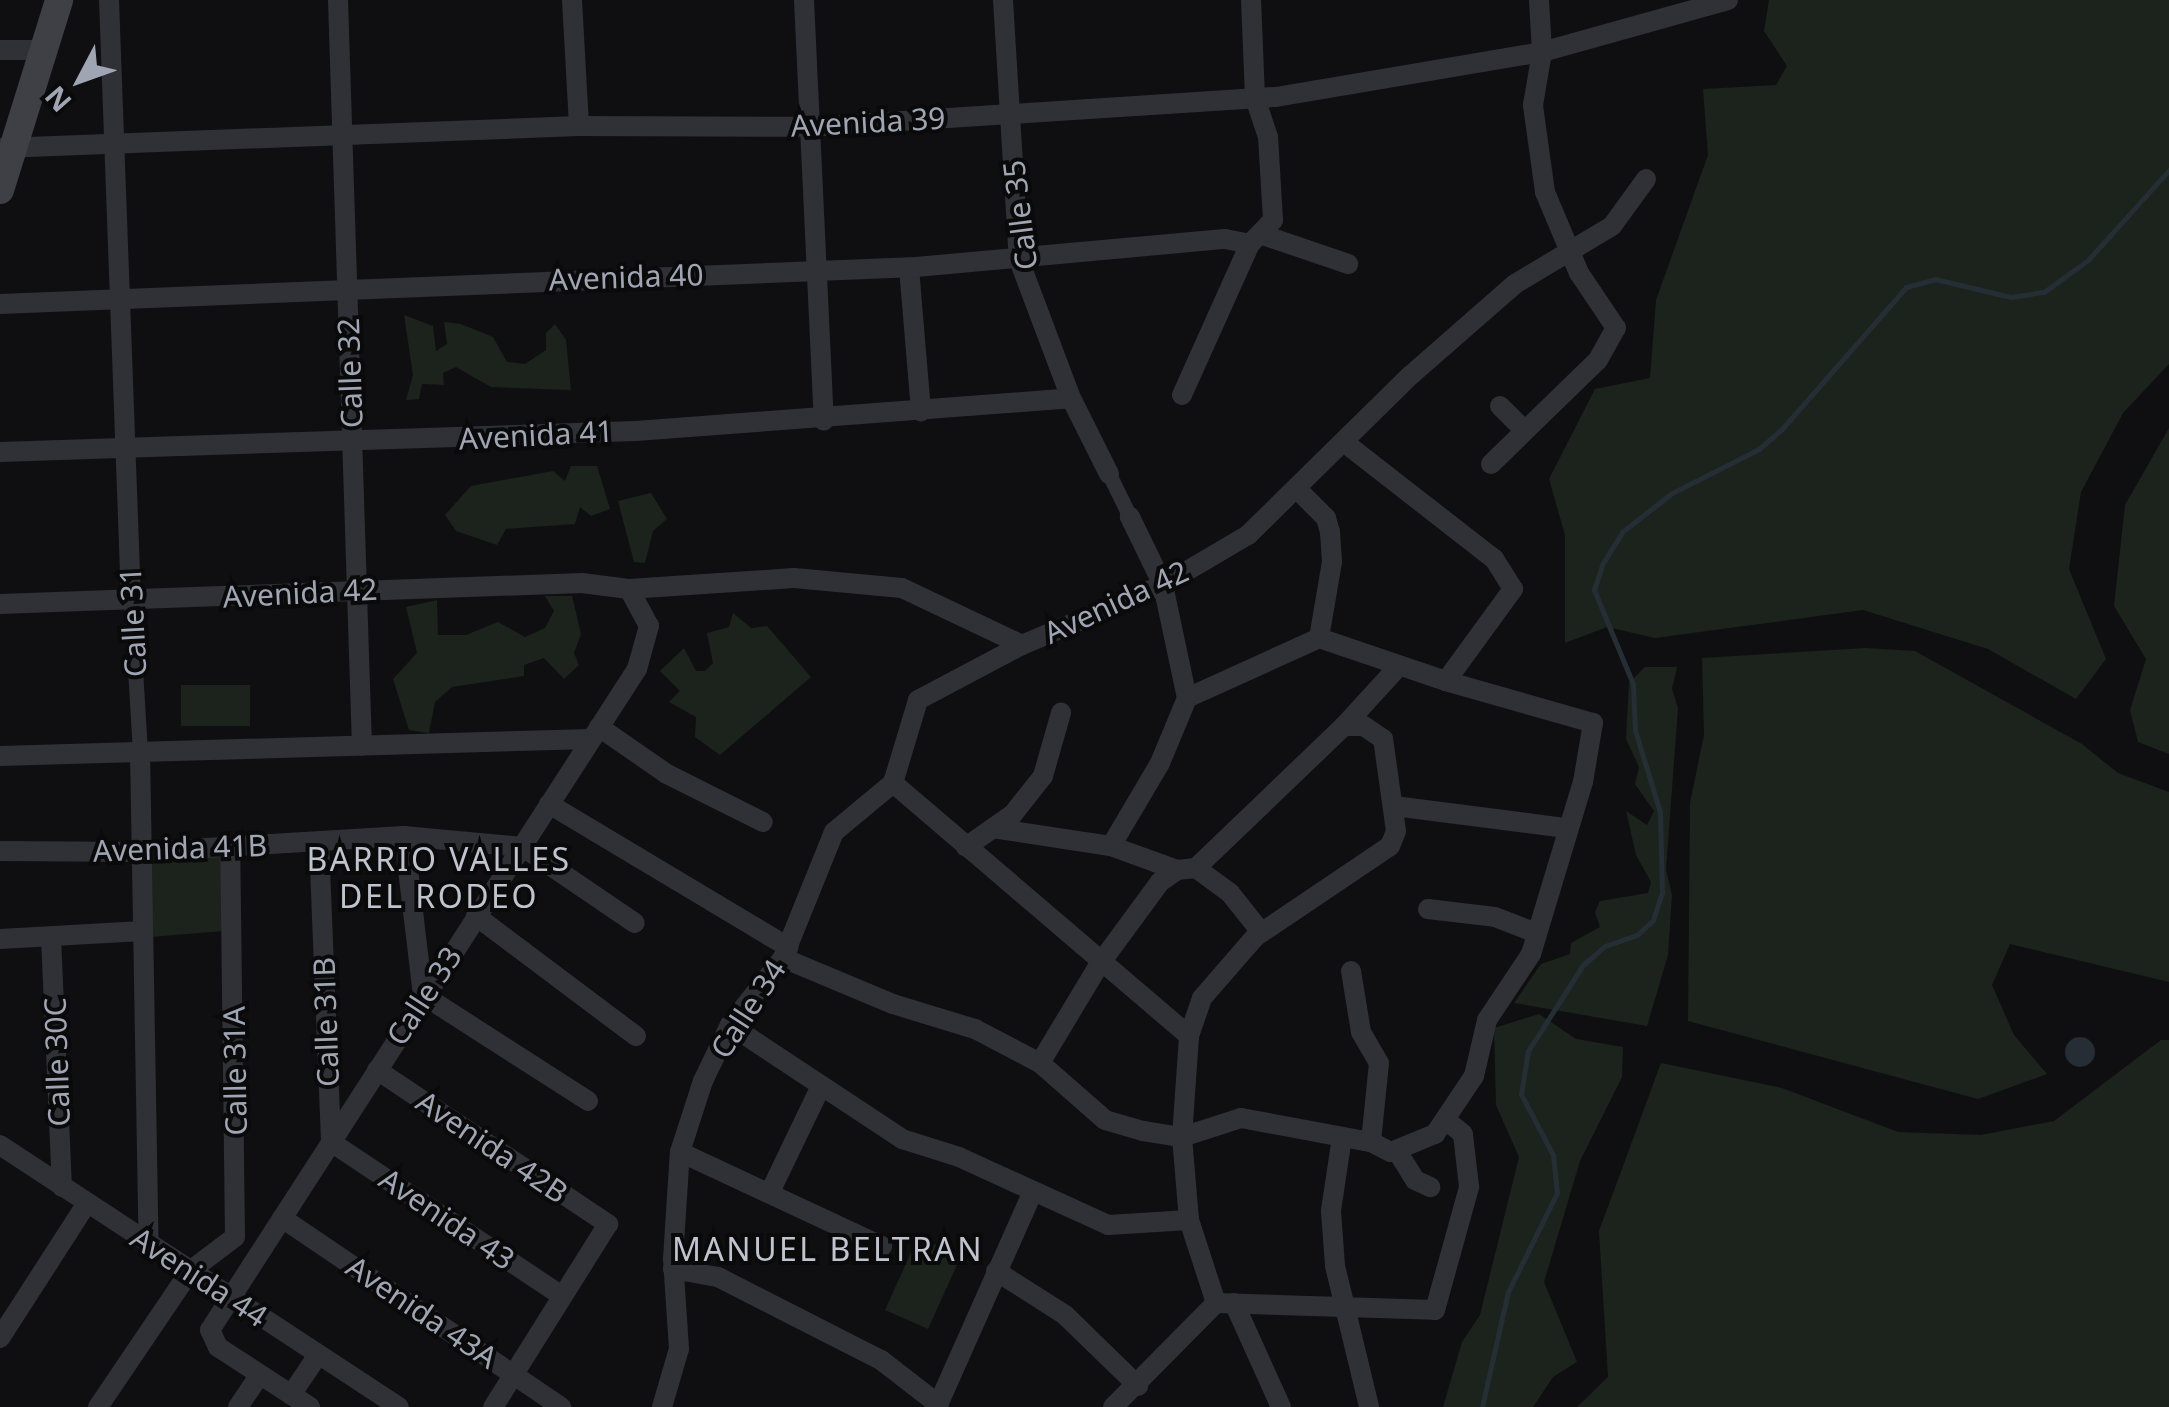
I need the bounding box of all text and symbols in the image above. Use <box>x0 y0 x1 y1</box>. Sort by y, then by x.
north arrow <box>30 30 130 130</box>
text: N <box>36 79 79 121</box>
street label: Avenida 39 <box>790 100 946 144</box>
street label: Calle 35 <box>995 158 1045 272</box>
street label: Avenida 40 <box>548 256 704 298</box>
street label: Calle 32 <box>330 317 370 429</box>
street label: Avenida 41 <box>458 413 614 457</box>
street label: Avenida 42 <box>1038 553 1194 651</box>
street label: Calle 31 <box>112 566 154 678</box>
street label: Avenida 42 <box>222 571 378 615</box>
street label: Avenida 41B <box>92 827 268 869</box>
district label: BARRIO VALLES DEL RODEO <box>307 841 571 916</box>
street label: Calle 33 <box>379 940 469 1052</box>
street label: Calle 34 <box>703 953 793 1065</box>
street label: Calle 31B <box>306 957 346 1087</box>
street label: Calle 30C <box>37 997 77 1127</box>
street label: Calle 31A <box>216 1006 254 1136</box>
street label: Avenida 42B <box>410 1083 574 1211</box>
street label: Avenida 43 <box>373 1161 521 1277</box>
street label: Avenida 44 <box>124 1220 274 1334</box>
district label: MANUEL BELTRAN <box>672 1230 984 1268</box>
street label: Avenida 43A <box>340 1248 504 1376</box>

